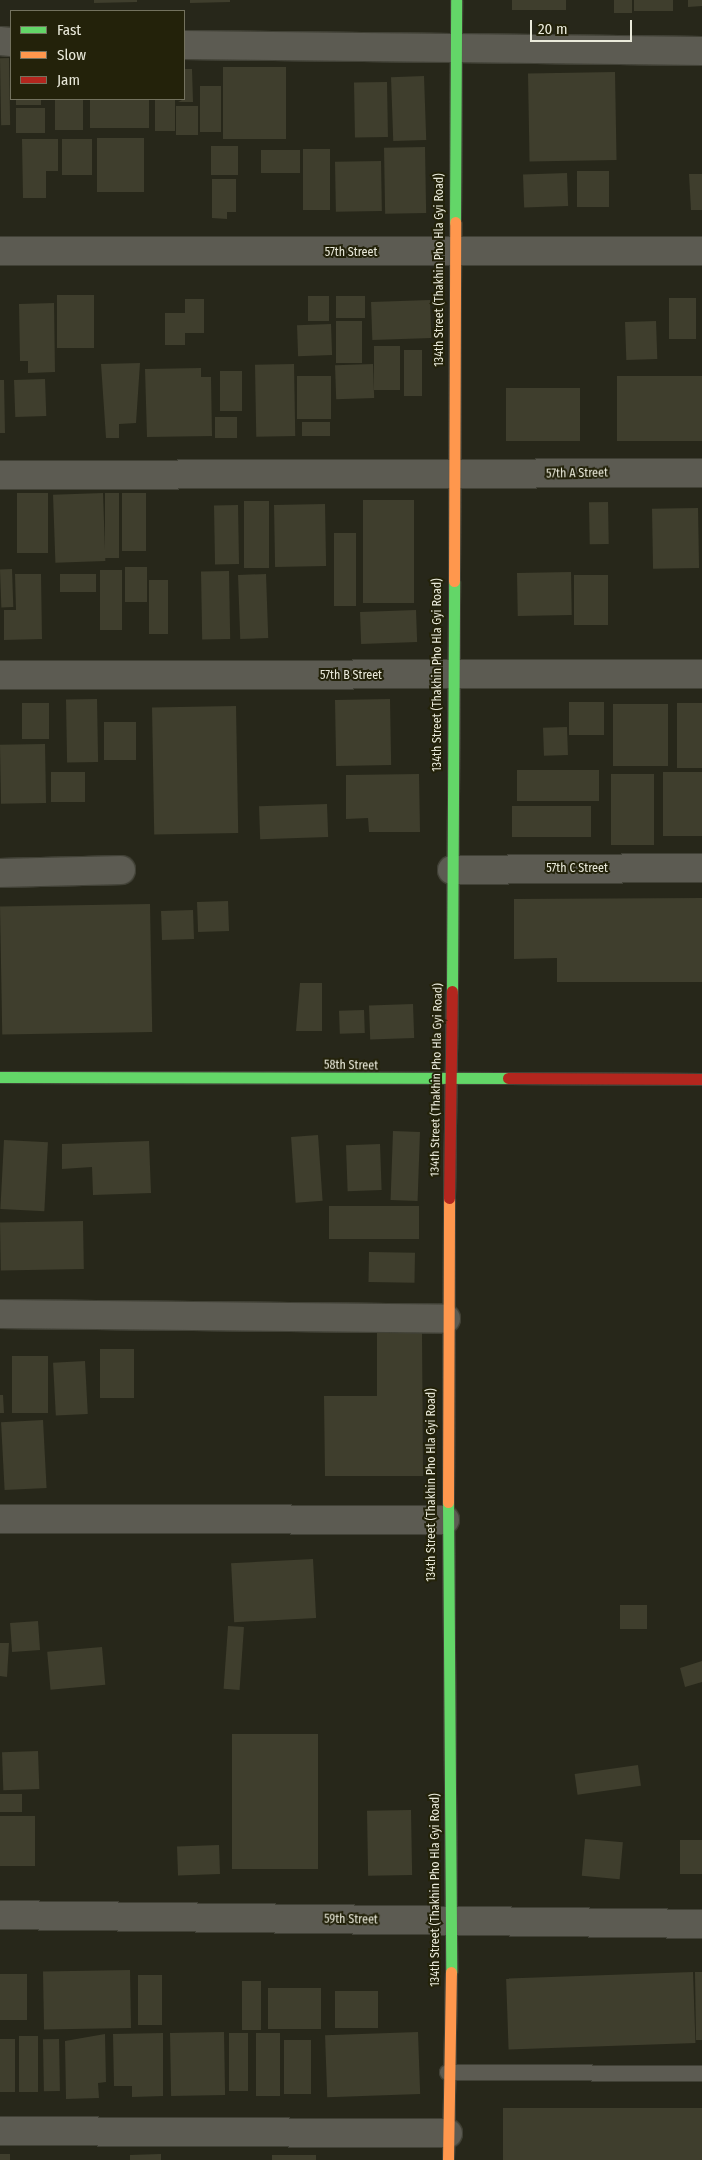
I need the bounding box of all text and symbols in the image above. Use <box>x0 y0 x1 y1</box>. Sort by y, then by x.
legend <box>10 10 185 100</box>
scale bar <box>532 10 634 42</box>
text: 20 m <box>538 20 568 38</box>
text: Fast <box>57 21 81 39</box>
text: Slow <box>57 46 86 64</box>
text: Jam <box>57 71 80 89</box>
street label: 134th Street (Thakhin Pho Hla Gyi Road) <box>433 173 447 367</box>
street label: 57th Street <box>325 246 377 260</box>
street label: 57th A Street <box>546 466 608 482</box>
street label: 134th Street (Thakhin Pho Hla Gyi Road) <box>431 578 445 772</box>
street label: 57th B Street <box>320 669 382 683</box>
street label: 57th C Street <box>546 862 608 876</box>
street label: 134th Street (Thakhin Pho Hla Gyi Road) <box>428 983 446 1177</box>
street label: 58th Street <box>324 1058 378 1074</box>
street label: 134th Street (Thakhin Pho Hla Gyi Road) <box>425 1388 439 1582</box>
street label: 134th Street (Thakhin Pho Hla Gyi Road) <box>429 1793 443 1987</box>
street label: 59th Street <box>324 1912 378 1928</box>

